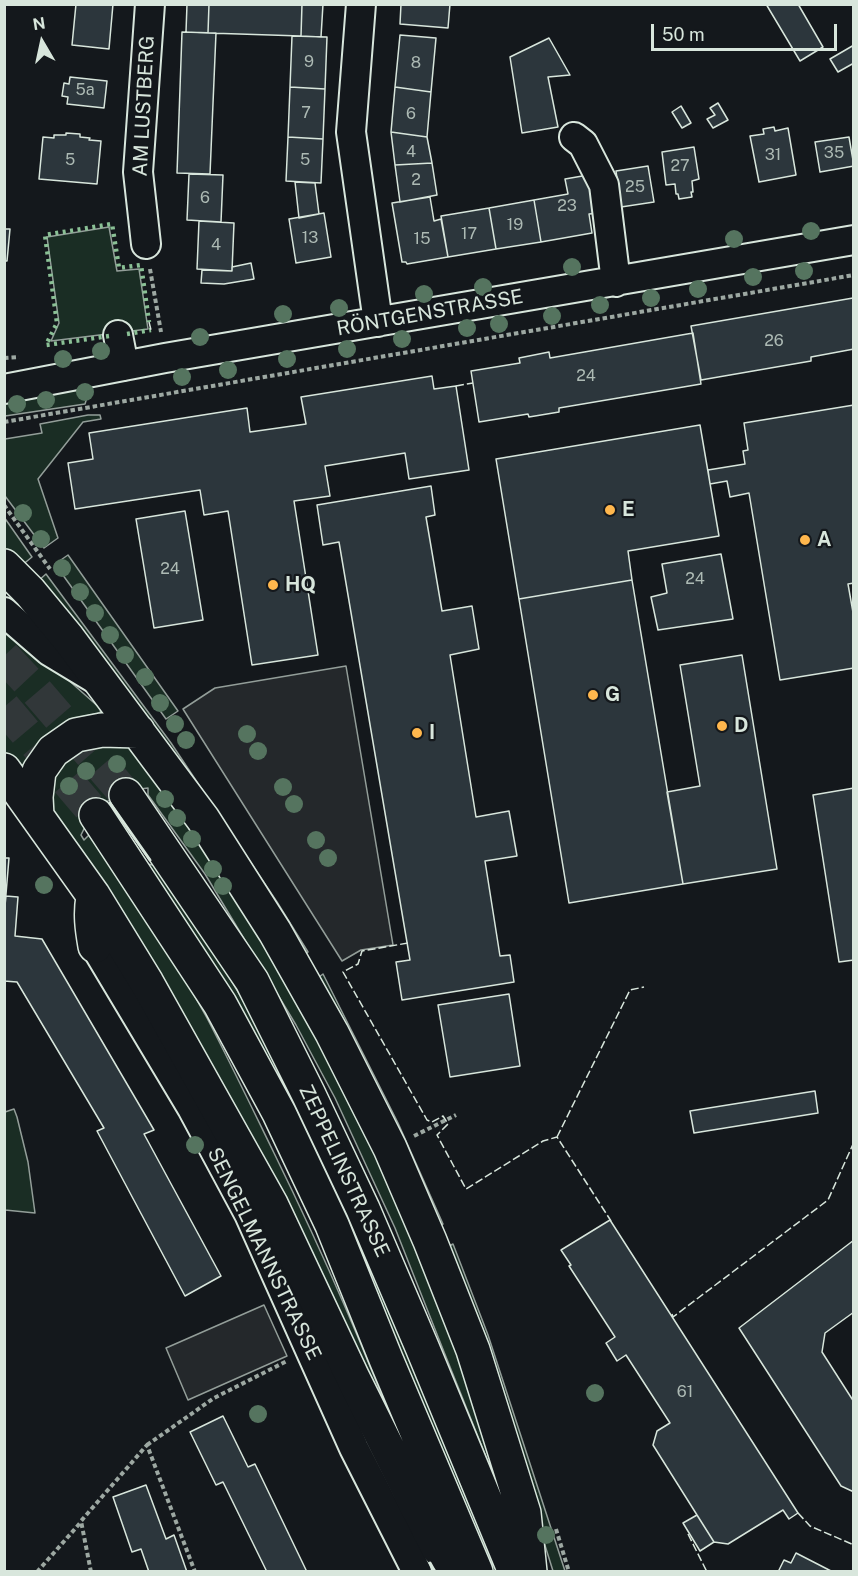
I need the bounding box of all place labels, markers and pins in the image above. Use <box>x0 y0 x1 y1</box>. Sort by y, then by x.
place label: E <box>622 498 635 522</box>
marker: E <box>603 503 617 517</box>
place label: A <box>817 528 832 552</box>
marker: A <box>798 533 812 547</box>
place label: HQ <box>285 573 316 597</box>
marker: HQ <box>266 578 280 592</box>
place label: G <box>605 683 620 707</box>
marker: G <box>586 688 600 702</box>
place label: D <box>734 714 748 738</box>
marker: D <box>715 719 729 733</box>
place label: I <box>429 721 435 745</box>
marker: I <box>410 726 424 740</box>

